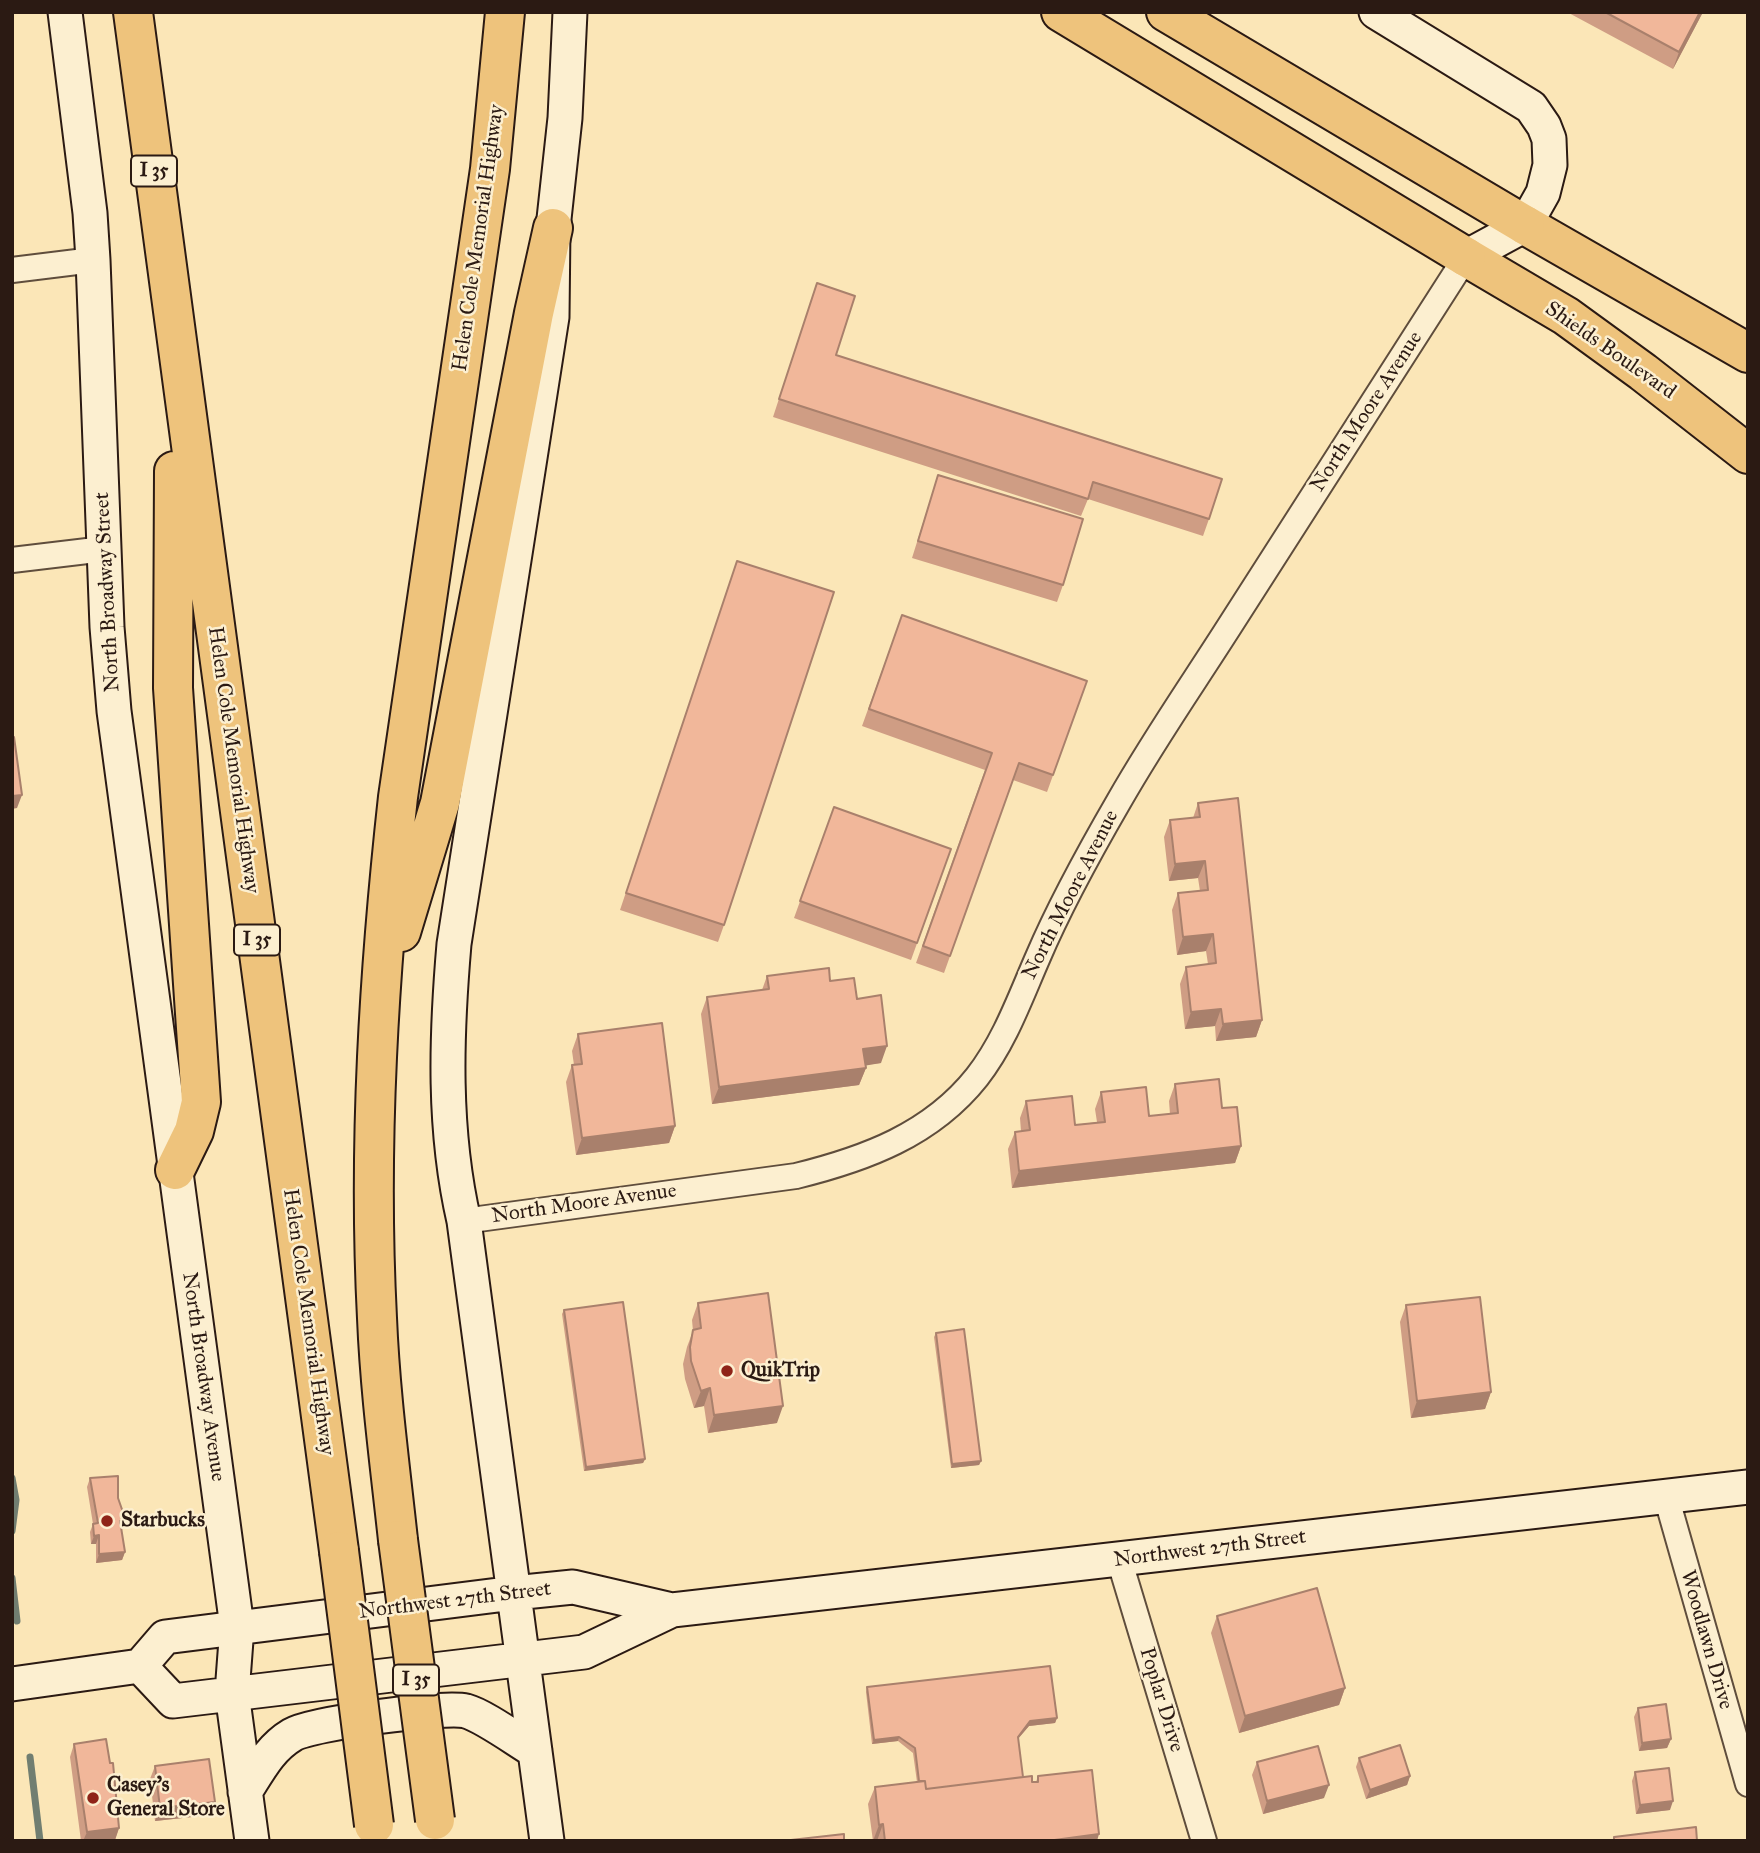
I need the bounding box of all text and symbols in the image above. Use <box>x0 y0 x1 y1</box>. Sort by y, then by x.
street label: Helen Cole Memorial Highway <box>448 103 510 373</box>
road number: I 35 <box>131 155 177 186</box>
street label: Shields Boulevard <box>1540 297 1680 405</box>
street label: North Moore Avenue <box>1306 327 1428 497</box>
street label: North Broadway Street <box>90 491 126 693</box>
street label: Helen Cole Memorial Highway <box>202 625 264 895</box>
street label: North Moore Avenue <box>1017 806 1125 984</box>
road number: I 35 <box>234 924 280 956</box>
street label: North Moore Avenue <box>490 1179 678 1229</box>
street label: Helen Cole Memorial Highway <box>277 1187 339 1457</box>
street label: North Broadway Avenue <box>176 1271 230 1483</box>
place label: QuikTrip <box>741 1358 820 1384</box>
marker: QuikTrip <box>719 1363 735 1379</box>
place label: Starbucks <box>121 1508 205 1534</box>
marker: Starbucks <box>99 1513 115 1529</box>
street label: Northwest 27th Street <box>1112 1525 1308 1573</box>
street label: Woodlawn Drive <box>1674 1567 1738 1713</box>
street label: Northwest 27th Street <box>357 1577 553 1625</box>
street label: Poplar Drive <box>1133 1645 1189 1755</box>
road number: I 35 <box>393 1664 439 1696</box>
place label: Casey's General Store <box>107 1773 225 1823</box>
marker: Casey's General Store <box>85 1790 101 1806</box>

